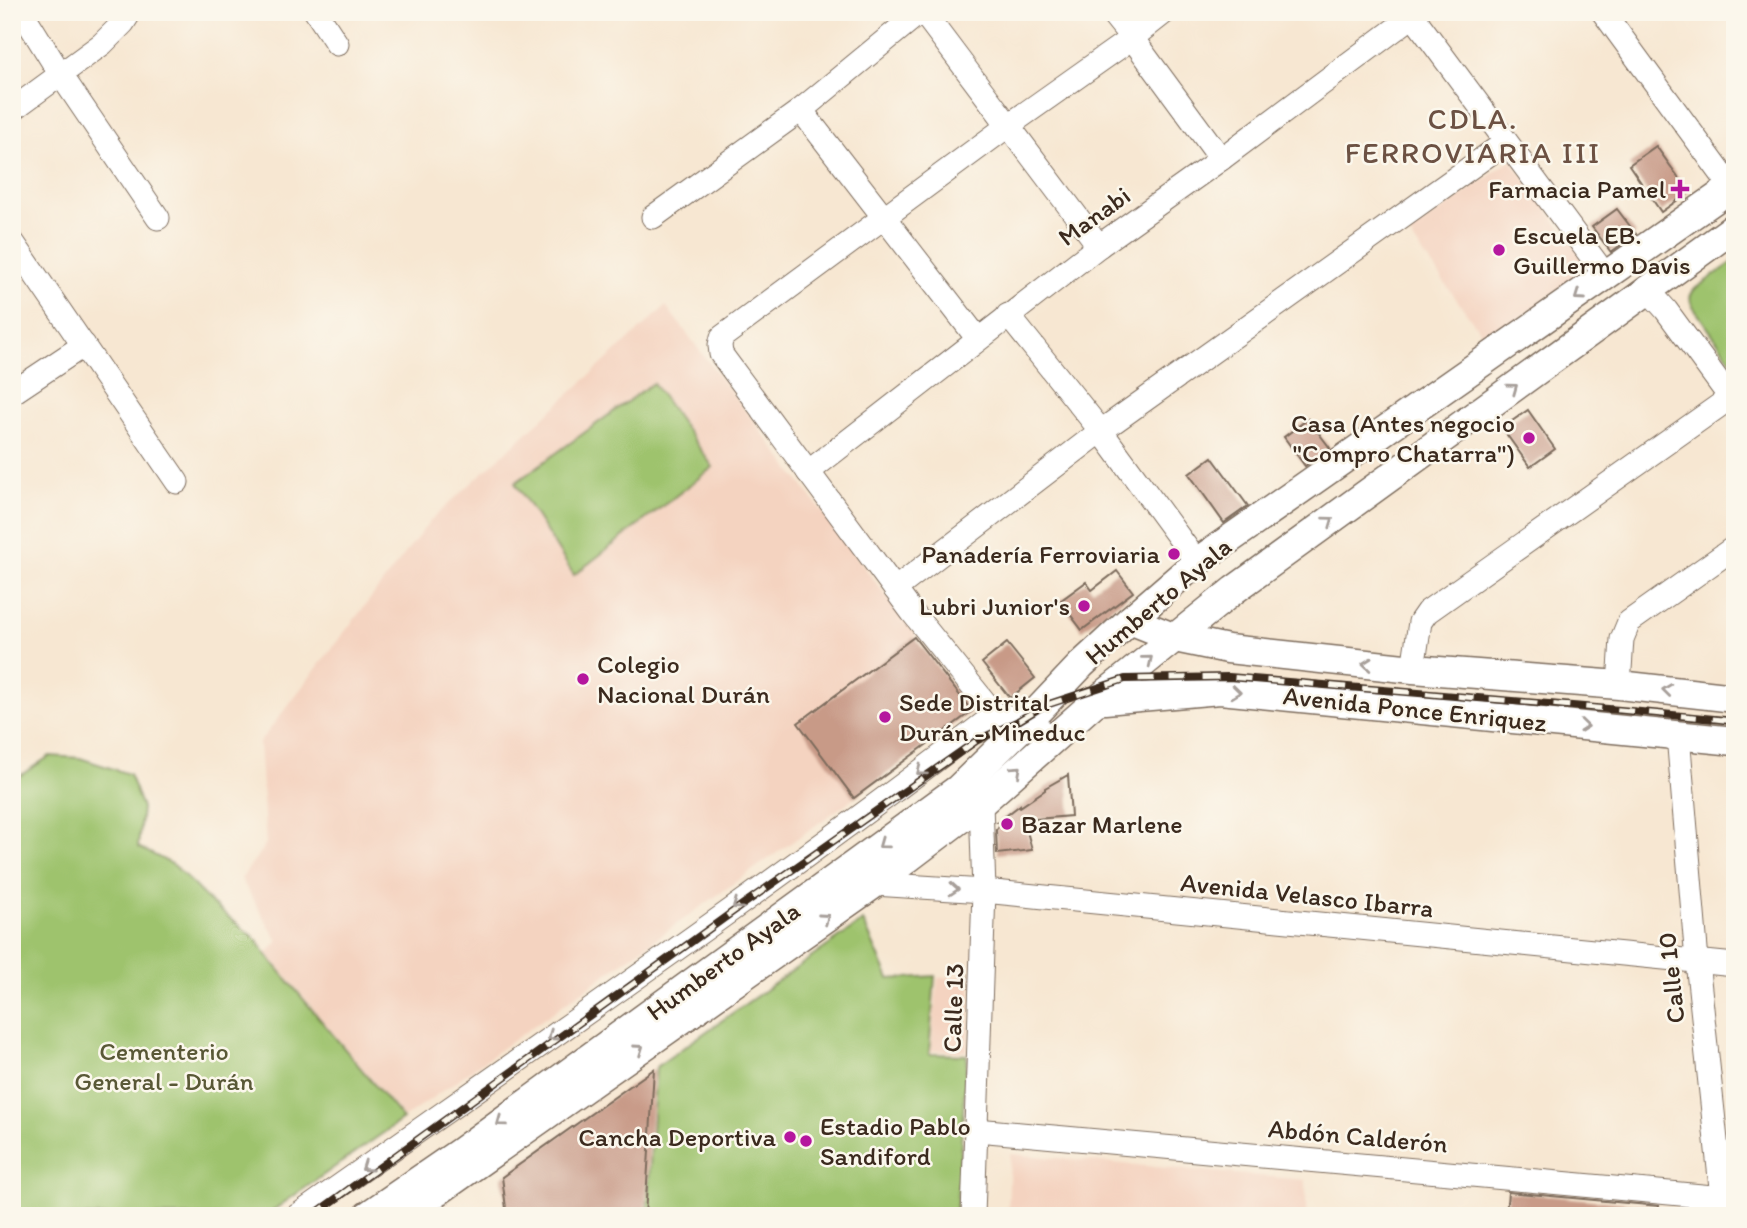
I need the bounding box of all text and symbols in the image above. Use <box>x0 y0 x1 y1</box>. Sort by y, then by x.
district label: CDLA. FERROVIARIA III <box>1345 100 1601 171</box>
place label: Farmacia Pamel <box>1488 173 1666 205</box>
street label: Manabi <box>1052 179 1136 253</box>
marker: Farmacia Pamel <box>1672 181 1688 197</box>
place label: Escuela EB. Guillermo Davis <box>1513 219 1691 281</box>
marker: Escuela EB. Guillermo Davis <box>1491 242 1507 258</box>
one-way arrow <box>1574 288 1587 300</box>
one-way arrow <box>1505 384 1518 396</box>
place label: Casa (Antes negocio "Compro Chatarra") <box>1291 407 1515 469</box>
marker: Casa (Antes negocio "Compro Chatarra") <box>1521 430 1537 446</box>
one-way arrow <box>1321 517 1334 529</box>
street label: Humberto Ayala <box>1078 530 1238 672</box>
place label: Panadería Ferroviaria <box>921 538 1160 570</box>
marker: Panadería Ferroviaria <box>1166 546 1182 562</box>
place label: Lubri Junior's <box>919 590 1070 622</box>
marker: Lubri Junior's <box>1076 598 1092 614</box>
place label: Colegio Nacional Durán <box>597 648 770 710</box>
one-way arrow <box>1140 656 1153 668</box>
one-way arrow <box>1361 657 1372 672</box>
marker: Colegio Nacional Durán <box>575 671 591 687</box>
street label: Avenida Ponce Enriquez <box>1282 679 1548 739</box>
one-way arrow <box>1661 683 1673 698</box>
one-way arrow <box>1230 684 1241 699</box>
place label: Sede Distrital Durán - Mineduc <box>899 686 1085 748</box>
marker: Sede Distrital Durán - Mineduc <box>877 709 893 725</box>
one-way arrow <box>1579 718 1590 733</box>
one-way arrow <box>916 763 929 775</box>
one-way arrow <box>1009 765 1022 778</box>
place label: Bazar Marlene <box>1021 808 1183 840</box>
marker: Bazar Marlene <box>999 816 1015 832</box>
one-way arrow <box>878 836 891 848</box>
street label: Avenida Velasco Ibarra <box>1179 866 1435 924</box>
one-way arrow <box>948 881 959 896</box>
street label: Humberto Ayala <box>640 895 806 1027</box>
one-way arrow <box>732 897 745 909</box>
one-way arrow <box>817 914 830 926</box>
street label: Calle 10 <box>1650 931 1692 1025</box>
street label: Calle 13 <box>935 963 971 1053</box>
one-way arrow <box>547 1028 560 1040</box>
park label: Cementerio General - Durán <box>74 1035 254 1097</box>
one-way arrow <box>631 1045 644 1057</box>
place label: Estadio Pablo Sandiford <box>820 1110 971 1172</box>
street label: Abdón Calderón <box>1267 1112 1449 1160</box>
one-way arrow <box>496 1114 509 1126</box>
place label: Cancha Deportiva <box>578 1121 776 1153</box>
marker: Cancha Deportiva <box>782 1129 798 1145</box>
marker: Estadio Pablo Sandiford <box>798 1133 814 1149</box>
one-way arrow <box>361 1159 374 1171</box>

